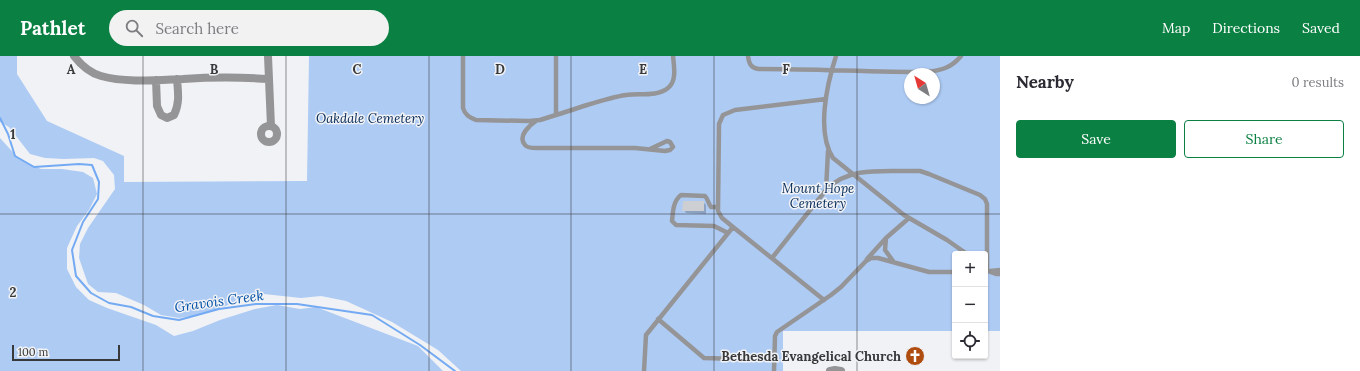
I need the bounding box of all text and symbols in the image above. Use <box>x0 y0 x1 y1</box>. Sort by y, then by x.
search box <box>109 10 389 46</box>
text: Pathlet <box>20 16 85 40</box>
icon: search <box>123 17 145 39</box>
text: Search here <box>155 19 239 38</box>
text: Map <box>1162 19 1190 37</box>
text: Directions <box>1212 19 1280 37</box>
text: Saved <box>1302 19 1340 37</box>
text: A <box>67 61 76 78</box>
text: B <box>210 61 219 78</box>
text: C <box>353 61 362 78</box>
text: D <box>495 61 505 78</box>
text: E <box>639 61 647 78</box>
text: F <box>782 61 790 78</box>
north arrow <box>904 68 940 104</box>
text: Nearby <box>1016 71 1074 93</box>
text: 0 results <box>1292 74 1344 91</box>
park label: Oakdale Cemetery <box>316 110 424 127</box>
button: Save <box>1016 120 1176 158</box>
button: Share <box>1184 120 1344 158</box>
text: 1 <box>10 126 16 143</box>
park label: Mount Hope Cemetery <box>782 180 854 212</box>
map controls <box>952 251 988 359</box>
button: + <box>952 251 988 287</box>
text: 2 <box>10 284 17 301</box>
water label: Gravois Creek <box>173 286 265 316</box>
button: − <box>952 287 988 323</box>
button: locate <box>952 323 988 359</box>
scale bar <box>12 343 120 362</box>
text: 100 m <box>18 345 48 359</box>
church icon: Bethesda Evangelical Church <box>904 345 926 367</box>
place label: Bethesda Evangelical Church <box>721 348 901 365</box>

